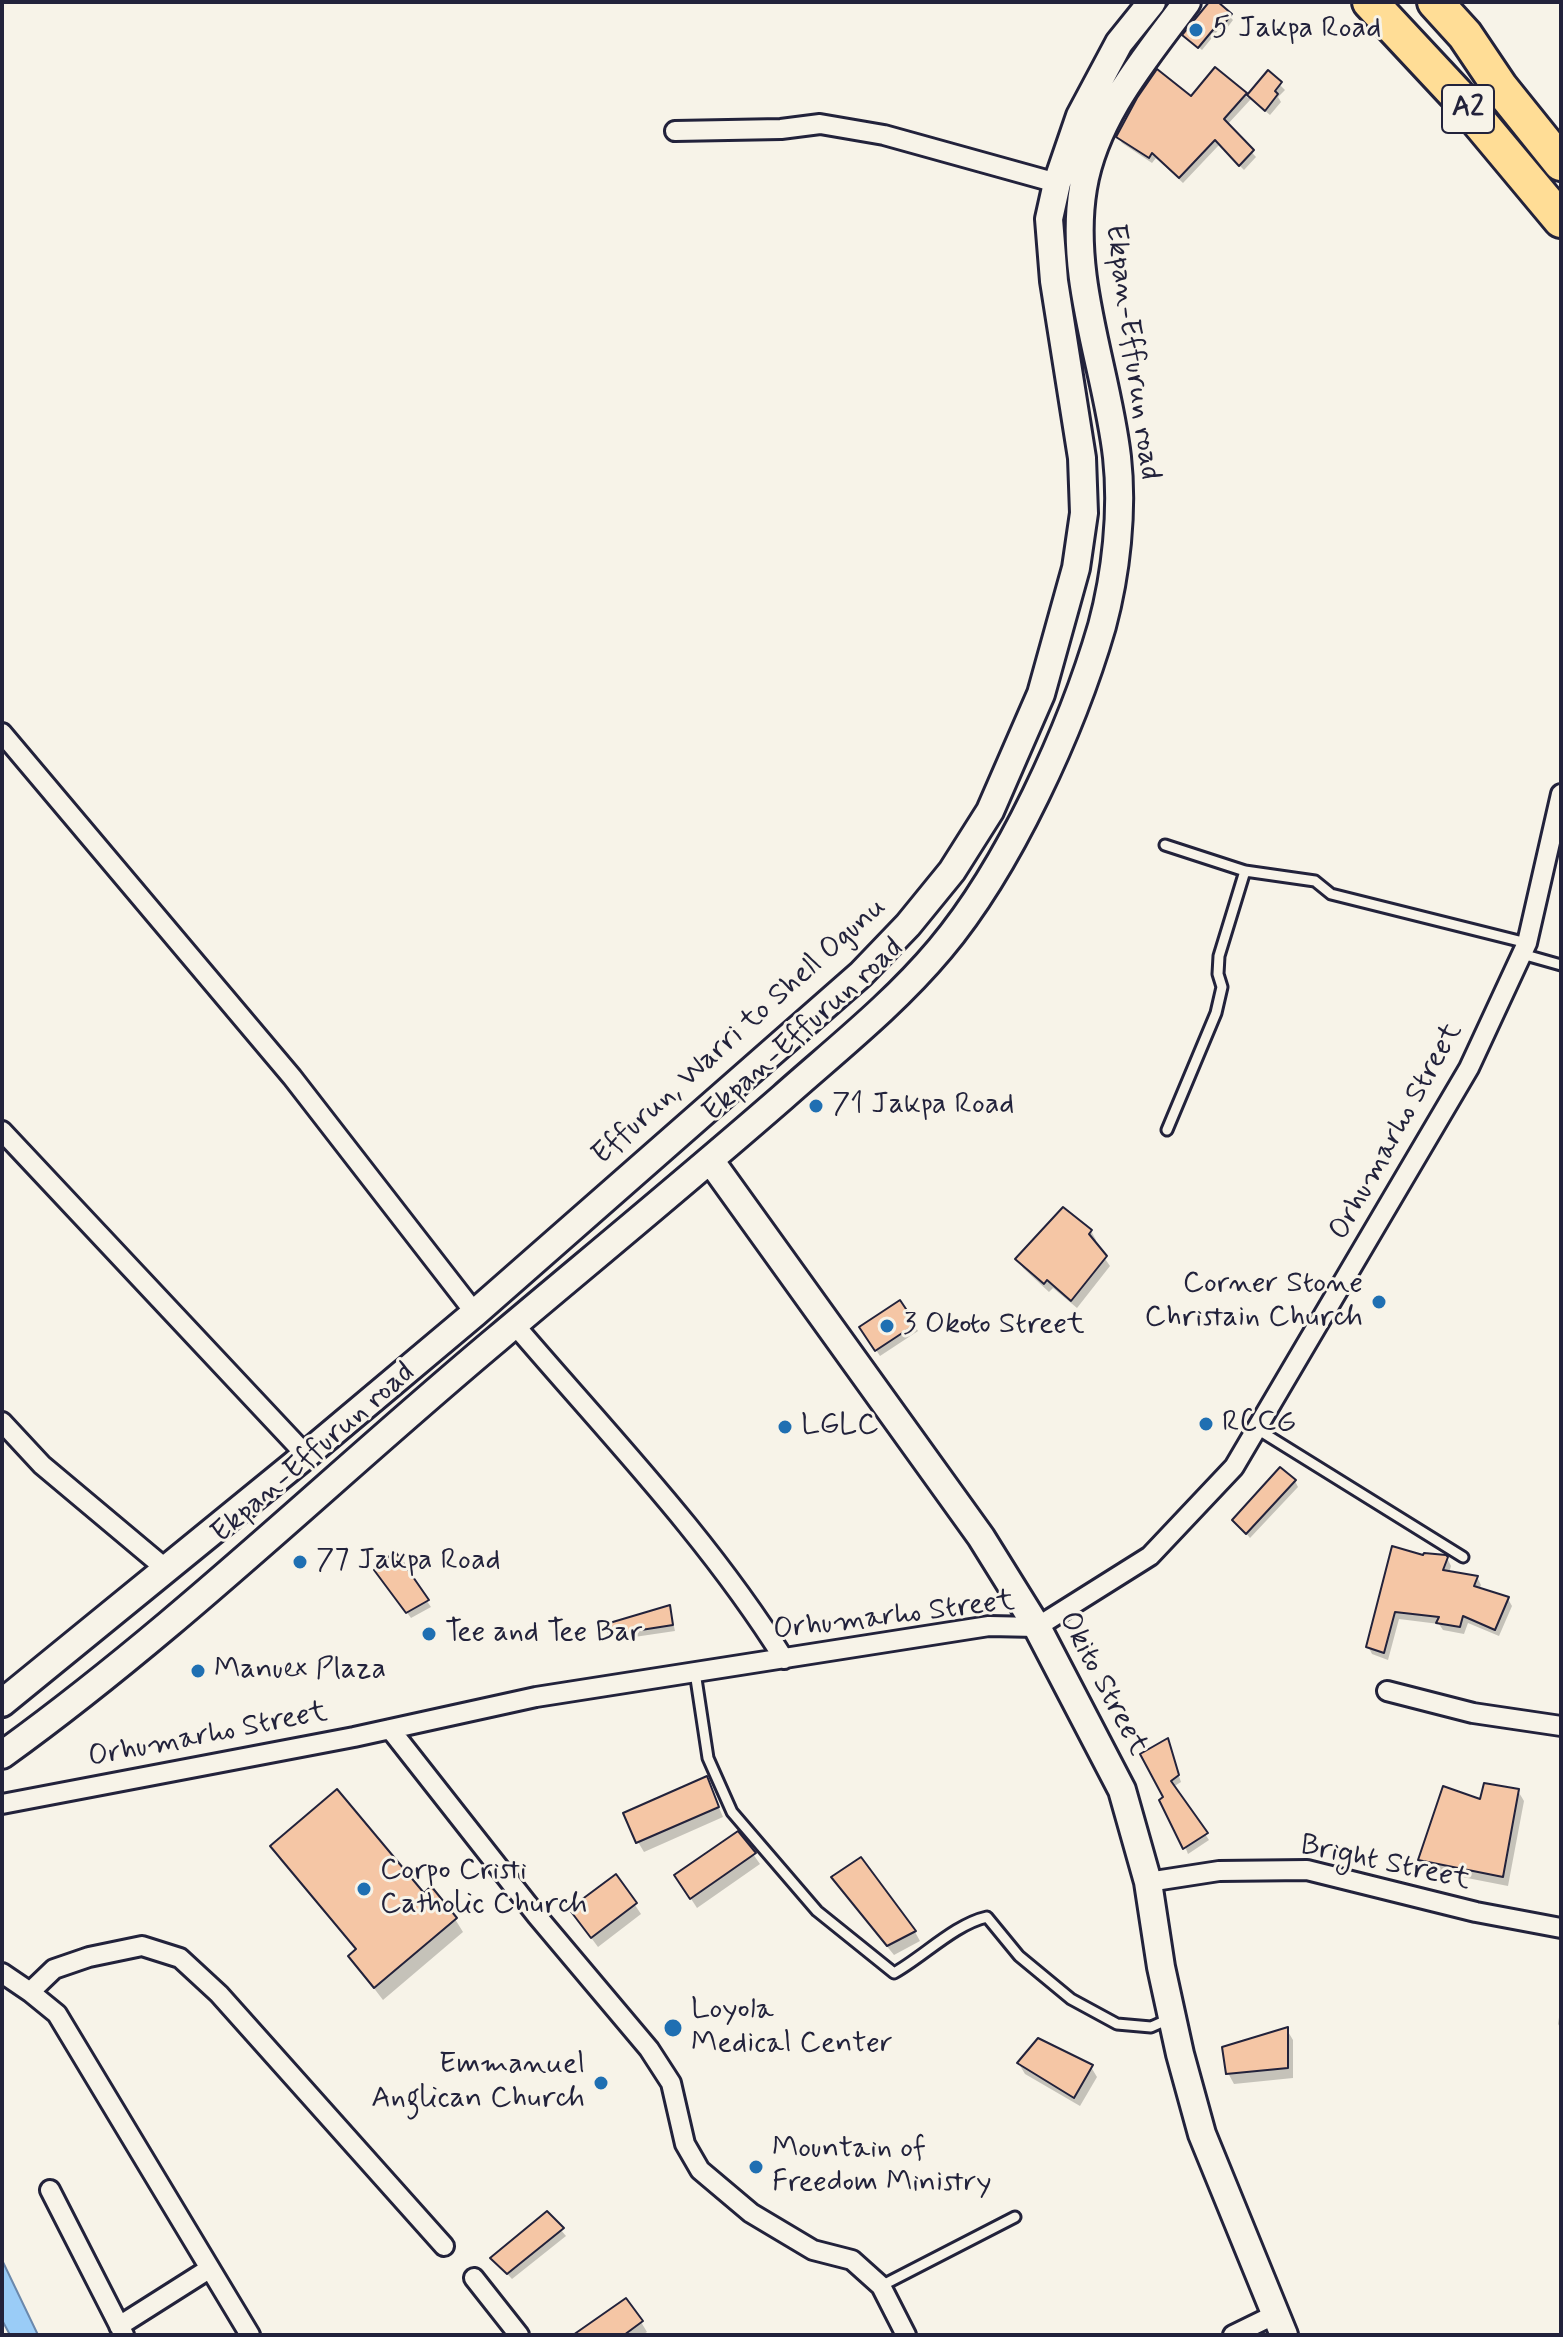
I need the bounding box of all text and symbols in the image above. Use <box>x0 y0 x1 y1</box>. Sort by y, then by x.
place label: 5 Jakpa Road <box>1212 12 1381 48</box>
marker: 5 Jakpa Road <box>1187 21 1205 39</box>
road number: A2 <box>1442 85 1494 133</box>
street label: Ekpan-Effurun road <box>1095 222 1167 482</box>
street label: Effurun, Warri to Shell Ogunu <box>586 890 894 1174</box>
street label: Ekpan-Effurun road <box>696 931 912 1131</box>
street label: Orhumarho Street <box>1322 1017 1472 1247</box>
place label: 71 Jakpa Road <box>832 1088 1014 1124</box>
marker: 71 Jakpa Road <box>807 1097 825 1115</box>
place label: Corner Stone Christain Church <box>1145 1267 1363 1338</box>
marker: Corner Stone Christain Church <box>1370 1293 1388 1311</box>
place label: 3 Okoto Street <box>903 1308 1085 1344</box>
marker: 3 Okoto Street <box>878 1317 896 1335</box>
street label: Ekpan-Effurun road <box>205 1356 423 1552</box>
place label: RCCG <box>1222 1406 1296 1442</box>
place label: LGLC <box>801 1409 879 1445</box>
marker: RCCG <box>1197 1415 1215 1433</box>
marker: LGLC <box>776 1418 794 1436</box>
place label: 77 Jakpa Road <box>316 1544 501 1580</box>
marker: 77 Jakpa Road <box>291 1553 309 1571</box>
street label: Orhumarho Street <box>771 1584 1017 1650</box>
street label: Okito Street <box>1049 1606 1155 1762</box>
place label: Tee and Tee Bar <box>445 1616 642 1652</box>
marker: Tee and Tee Bar <box>420 1625 438 1643</box>
place label: Manuex Plaza <box>214 1653 386 1689</box>
marker: Manuex Plaza <box>189 1662 207 1680</box>
street label: Orhumarho Street <box>85 1695 331 1777</box>
street label: Bright Street <box>1297 1828 1473 1900</box>
place label: Corpo Cristi Catholic Church <box>380 1854 588 1924</box>
marker: Corpo Cristi Catholic Church <box>355 1880 373 1898</box>
place label: Loyola Medical Center <box>691 1993 893 2064</box>
marker: Loyola Medical Center <box>662 2017 684 2039</box>
place label: Emmanuel Anglican Church <box>371 2048 585 2118</box>
marker: Emmanuel Anglican Church <box>592 2074 610 2092</box>
place label: Mountain of Freedom Ministry <box>772 2132 992 2202</box>
marker: Mountain of Freedom Ministry <box>747 2158 765 2176</box>

